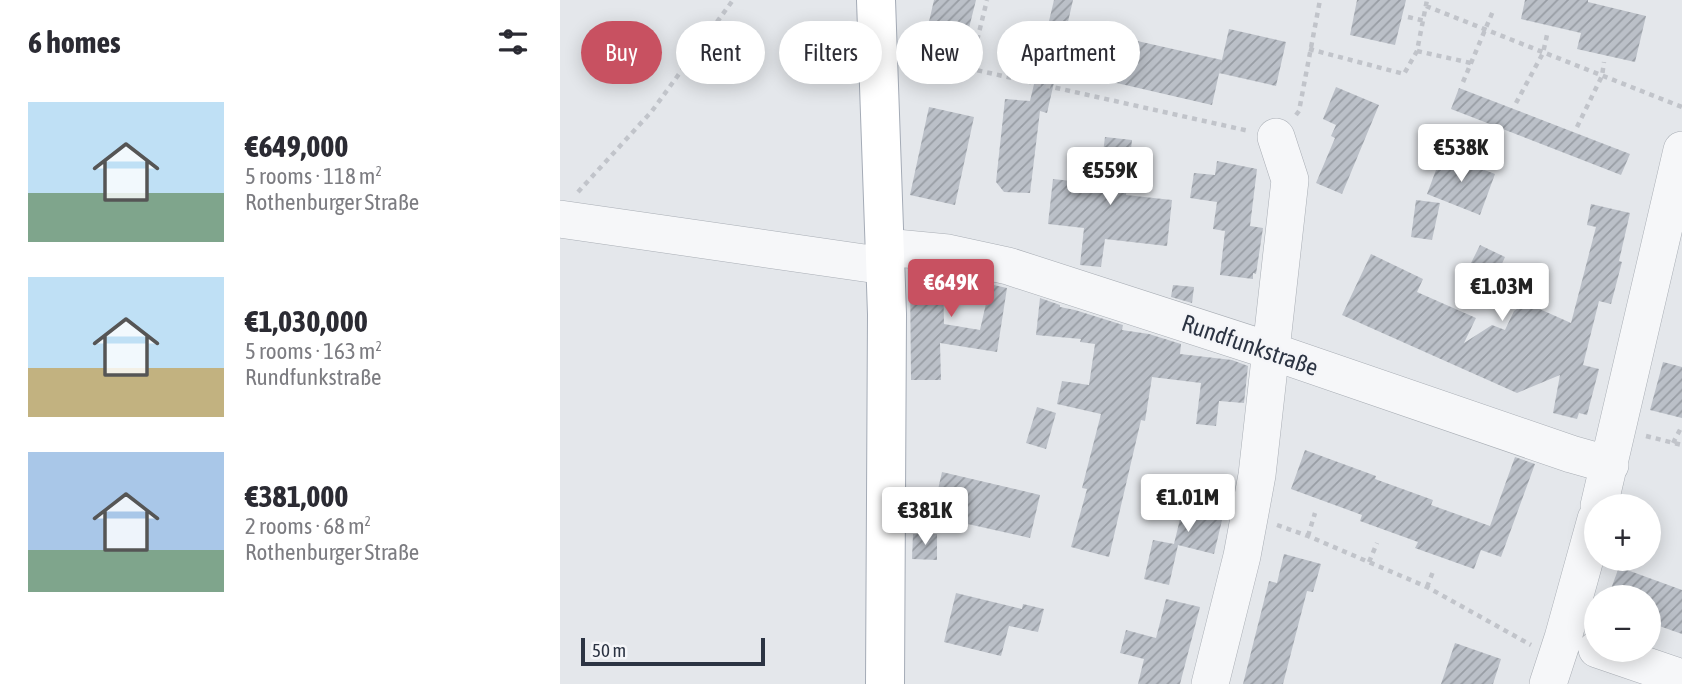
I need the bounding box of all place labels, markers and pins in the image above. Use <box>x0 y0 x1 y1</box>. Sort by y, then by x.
pin: €538K <box>1412 124 1510 184</box>
pin: €559K <box>1061 148 1159 207</box>
pin: €649K <box>902 260 1000 319</box>
pin: €1.03M <box>1445 264 1559 323</box>
pin: €1.01M <box>1131 475 1245 534</box>
pin: €381K <box>876 488 974 547</box>

